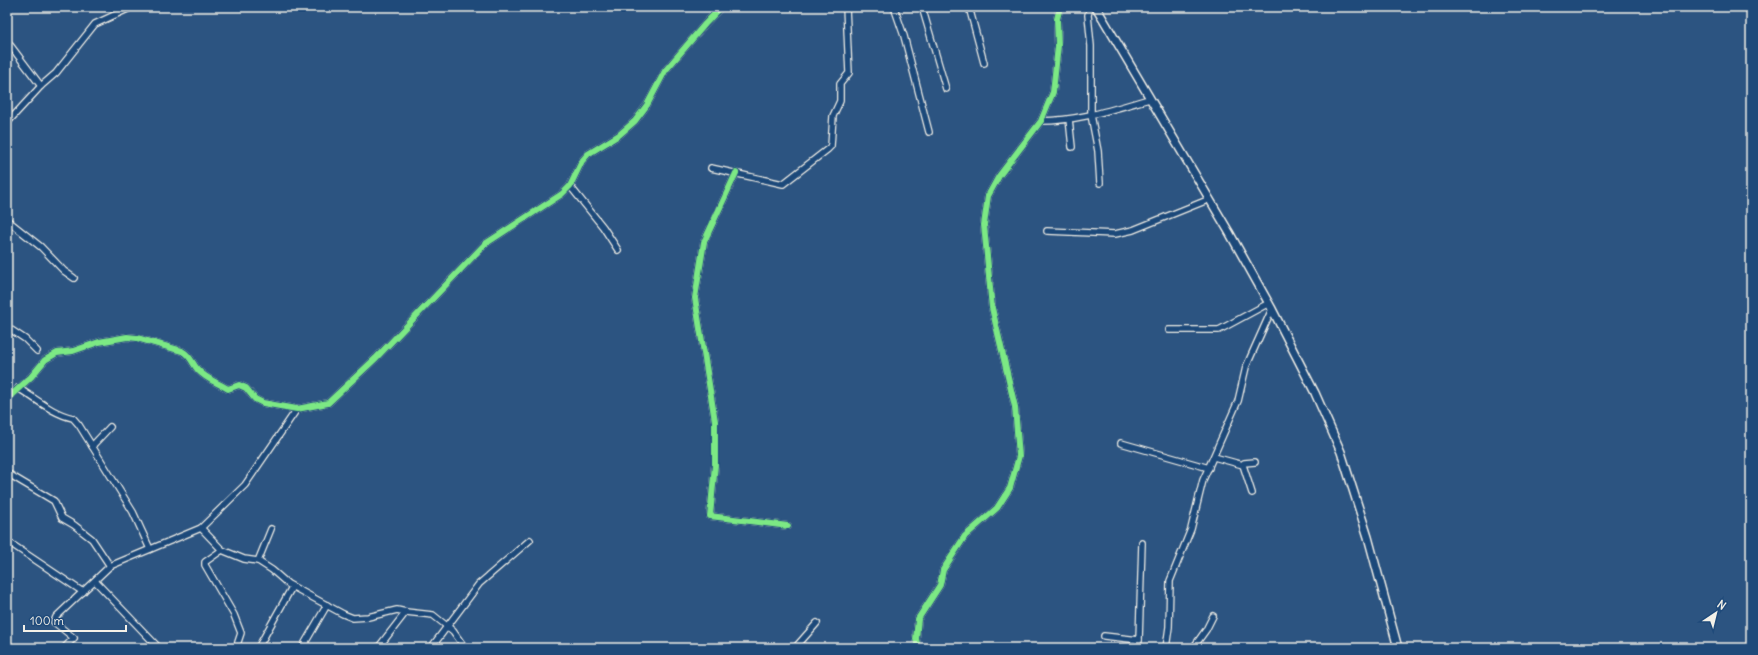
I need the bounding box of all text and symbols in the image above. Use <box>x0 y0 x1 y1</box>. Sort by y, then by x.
north arrow <box>1696 593 1736 633</box>
text: N <box>1715 597 1729 613</box>
scale bar <box>24 607 126 633</box>
text: 100 m <box>30 613 64 628</box>

